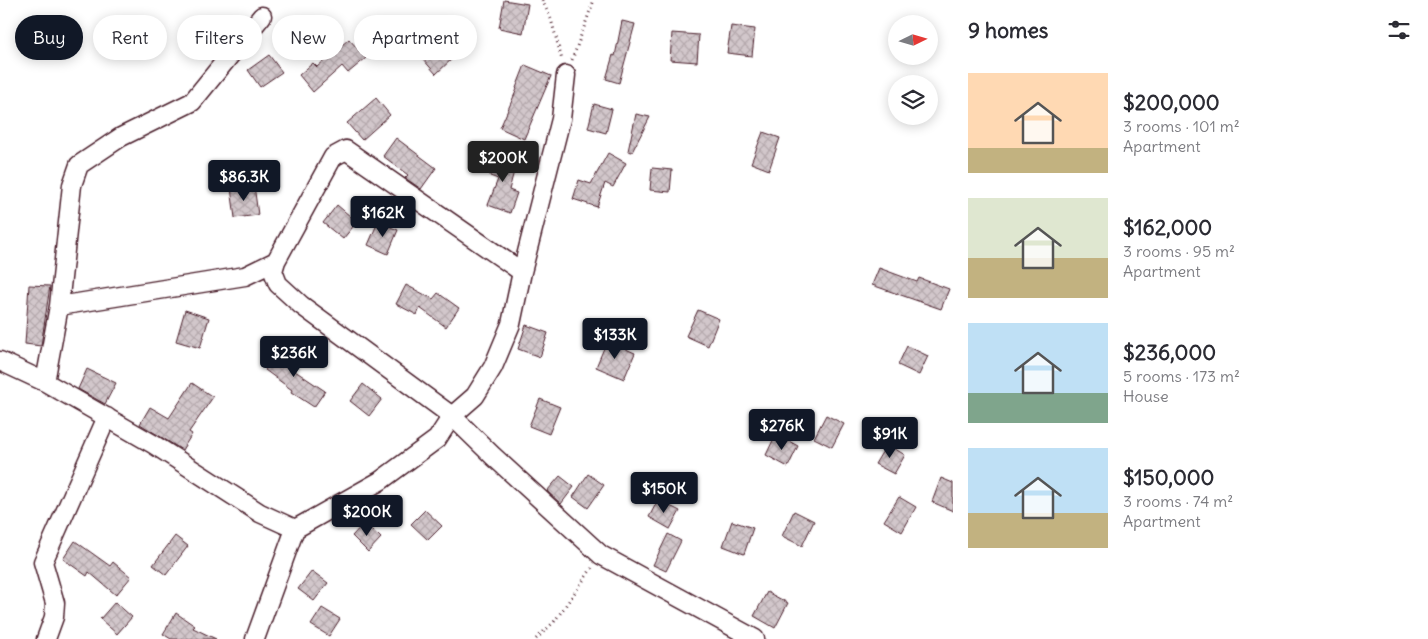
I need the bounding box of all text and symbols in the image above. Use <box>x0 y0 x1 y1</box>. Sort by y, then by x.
chip: Buy <box>15 15 83 60</box>
chip: Rent <box>93 15 167 60</box>
chip: Filters <box>177 15 262 60</box>
chip: New <box>272 15 344 60</box>
chip: Apartment <box>354 15 477 60</box>
north arrow <box>888 15 938 65</box>
map controls <box>888 15 938 125</box>
icon: filters <box>1385 16 1413 44</box>
text: 9 homes <box>968 17 1048 44</box>
button: layers <box>888 75 938 125</box>
text: $200,000 <box>1123 89 1220 116</box>
icon: home <box>1008 93 1068 153</box>
text: 3 rooms · 101 m² <box>1123 116 1240 136</box>
text: Apartment <box>1123 136 1201 156</box>
pin: $200K <box>468 140 538 183</box>
text: $200K <box>479 147 527 167</box>
pin: $86.3K <box>203 160 285 202</box>
text: $86.3K <box>219 166 269 186</box>
pin: $162K <box>348 196 418 238</box>
text: $162K <box>362 202 404 222</box>
text: $162,000 <box>1123 214 1212 241</box>
icon: home <box>1008 218 1068 278</box>
text: 3 rooms · 95 m² <box>1123 241 1235 261</box>
text: Apartment <box>1123 261 1201 281</box>
pin: $133K <box>580 318 650 360</box>
text: $133K <box>593 324 637 344</box>
pin: $236K <box>259 336 329 378</box>
text: $236,000 <box>1123 339 1216 366</box>
text: $236K <box>271 342 317 362</box>
icon: home <box>1008 343 1068 403</box>
text: 5 rooms · 173 m² <box>1123 366 1240 386</box>
text: House <box>1123 386 1169 406</box>
pin: $276K <box>747 408 817 451</box>
text: $276K <box>760 415 804 435</box>
pin: $91K <box>860 416 920 459</box>
text: $91K <box>873 423 907 443</box>
text: $150,000 <box>1123 464 1214 491</box>
icon: home <box>1008 468 1068 528</box>
pin: $150K <box>629 472 699 514</box>
text: $150K <box>642 478 686 498</box>
text: 3 rooms · 74 m² <box>1123 491 1233 511</box>
pin: $200K <box>332 494 402 537</box>
text: $200K <box>343 501 391 521</box>
text: Apartment <box>1123 511 1201 531</box>

